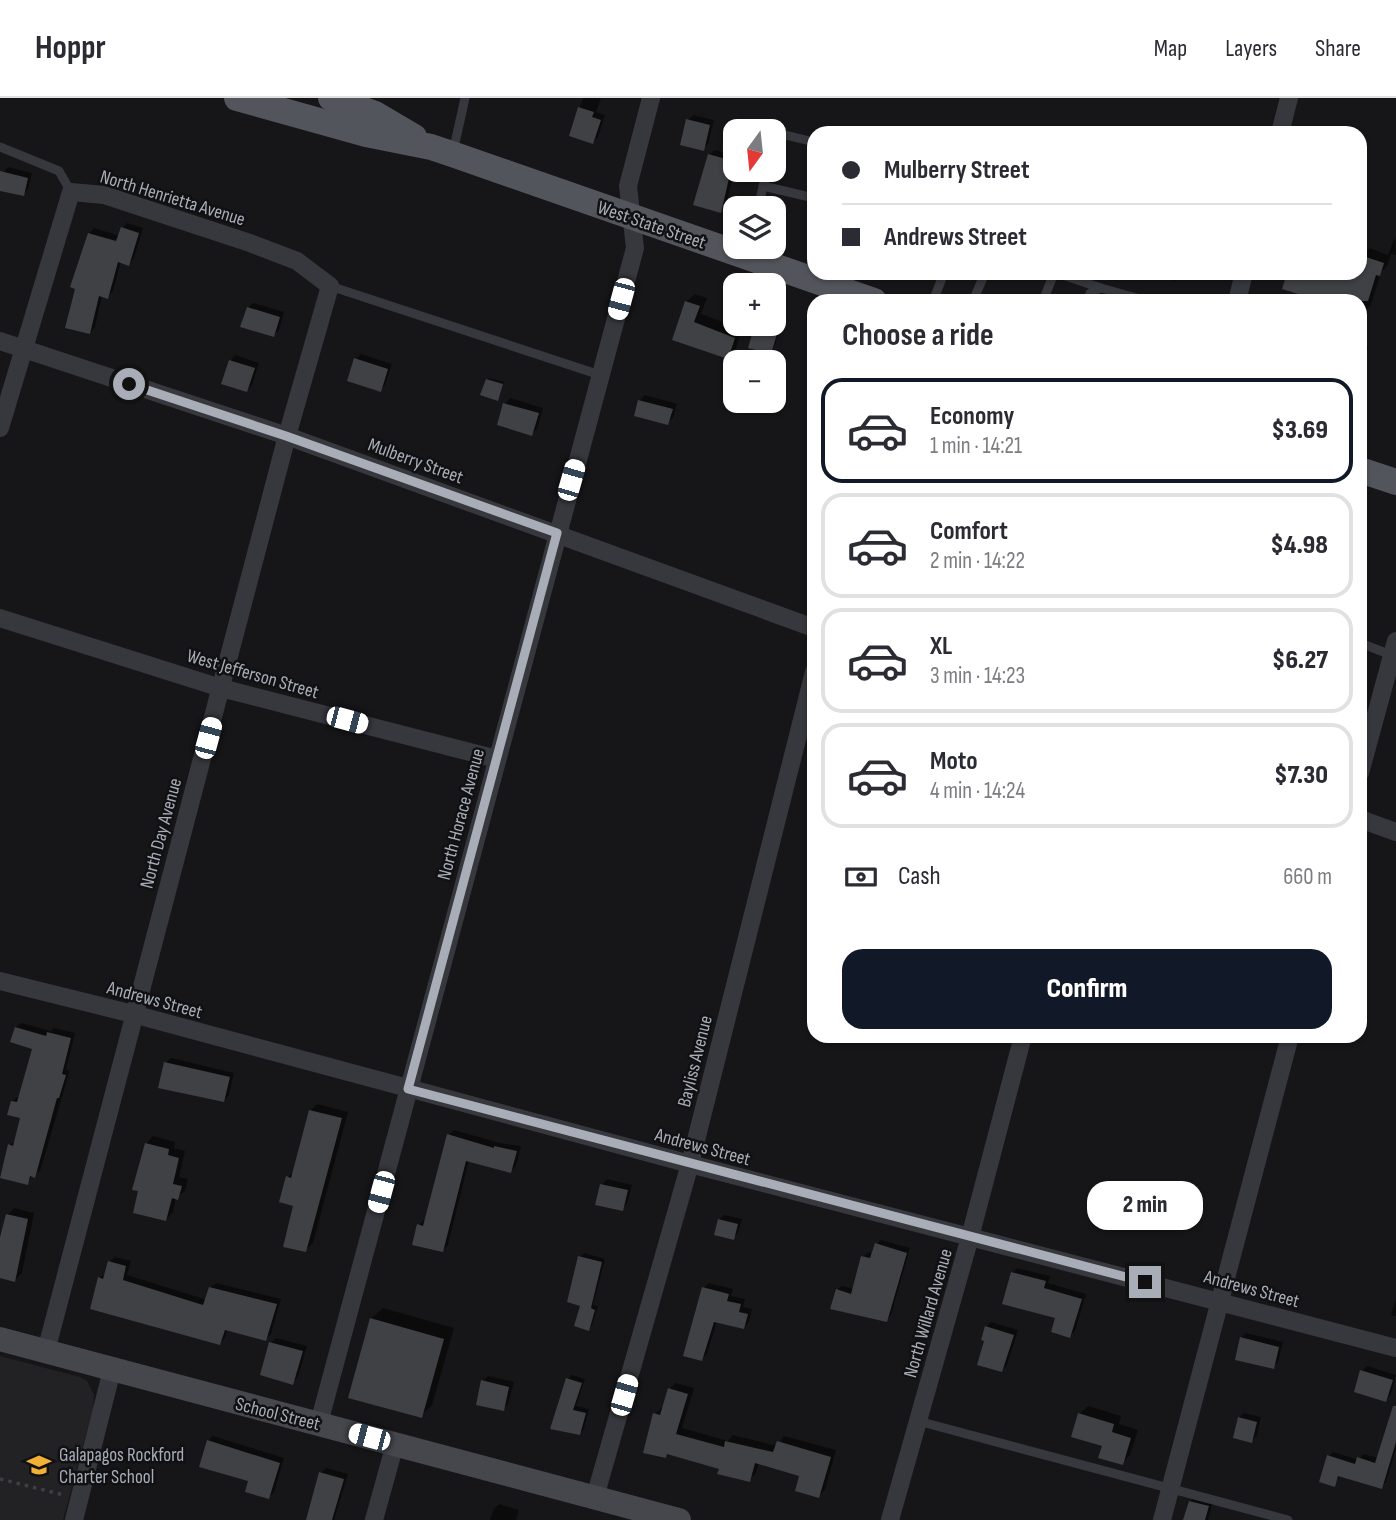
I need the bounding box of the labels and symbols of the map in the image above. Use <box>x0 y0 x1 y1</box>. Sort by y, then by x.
north arrow <box>723 119 786 182</box>
street label: North Henrietta Avenue <box>97 165 248 231</box>
street label: West State Street <box>594 196 709 255</box>
car <box>606 276 637 322</box>
route start <box>113 368 145 400</box>
street label: Mulberry Street <box>365 434 466 489</box>
car <box>556 457 587 503</box>
street label: West Jefferson Street <box>184 645 321 704</box>
car <box>324 704 371 736</box>
car <box>193 715 224 761</box>
street label: North Horace Avenue <box>433 746 490 882</box>
street label: North Day Avenue <box>136 776 187 891</box>
street label: Andrews Street <box>103 976 205 1024</box>
street label: Bayliss Avenue <box>673 1013 718 1109</box>
street label: Andrews Street <box>651 1123 753 1171</box>
car <box>366 1169 397 1215</box>
callout: 2 min <box>1087 1180 1203 1230</box>
street label: North Willard Avenue <box>899 1246 958 1381</box>
street label: Andrews Street <box>1200 1265 1302 1313</box>
route end <box>1129 1266 1161 1298</box>
car <box>609 1372 640 1418</box>
street label: School Street <box>233 1393 322 1436</box>
car <box>346 1421 393 1453</box>
place label: Galapagos Rockford Charter School <box>59 1444 184 1489</box>
school or university icon: Galapagos Rockford Charter School <box>25 1451 53 1479</box>

